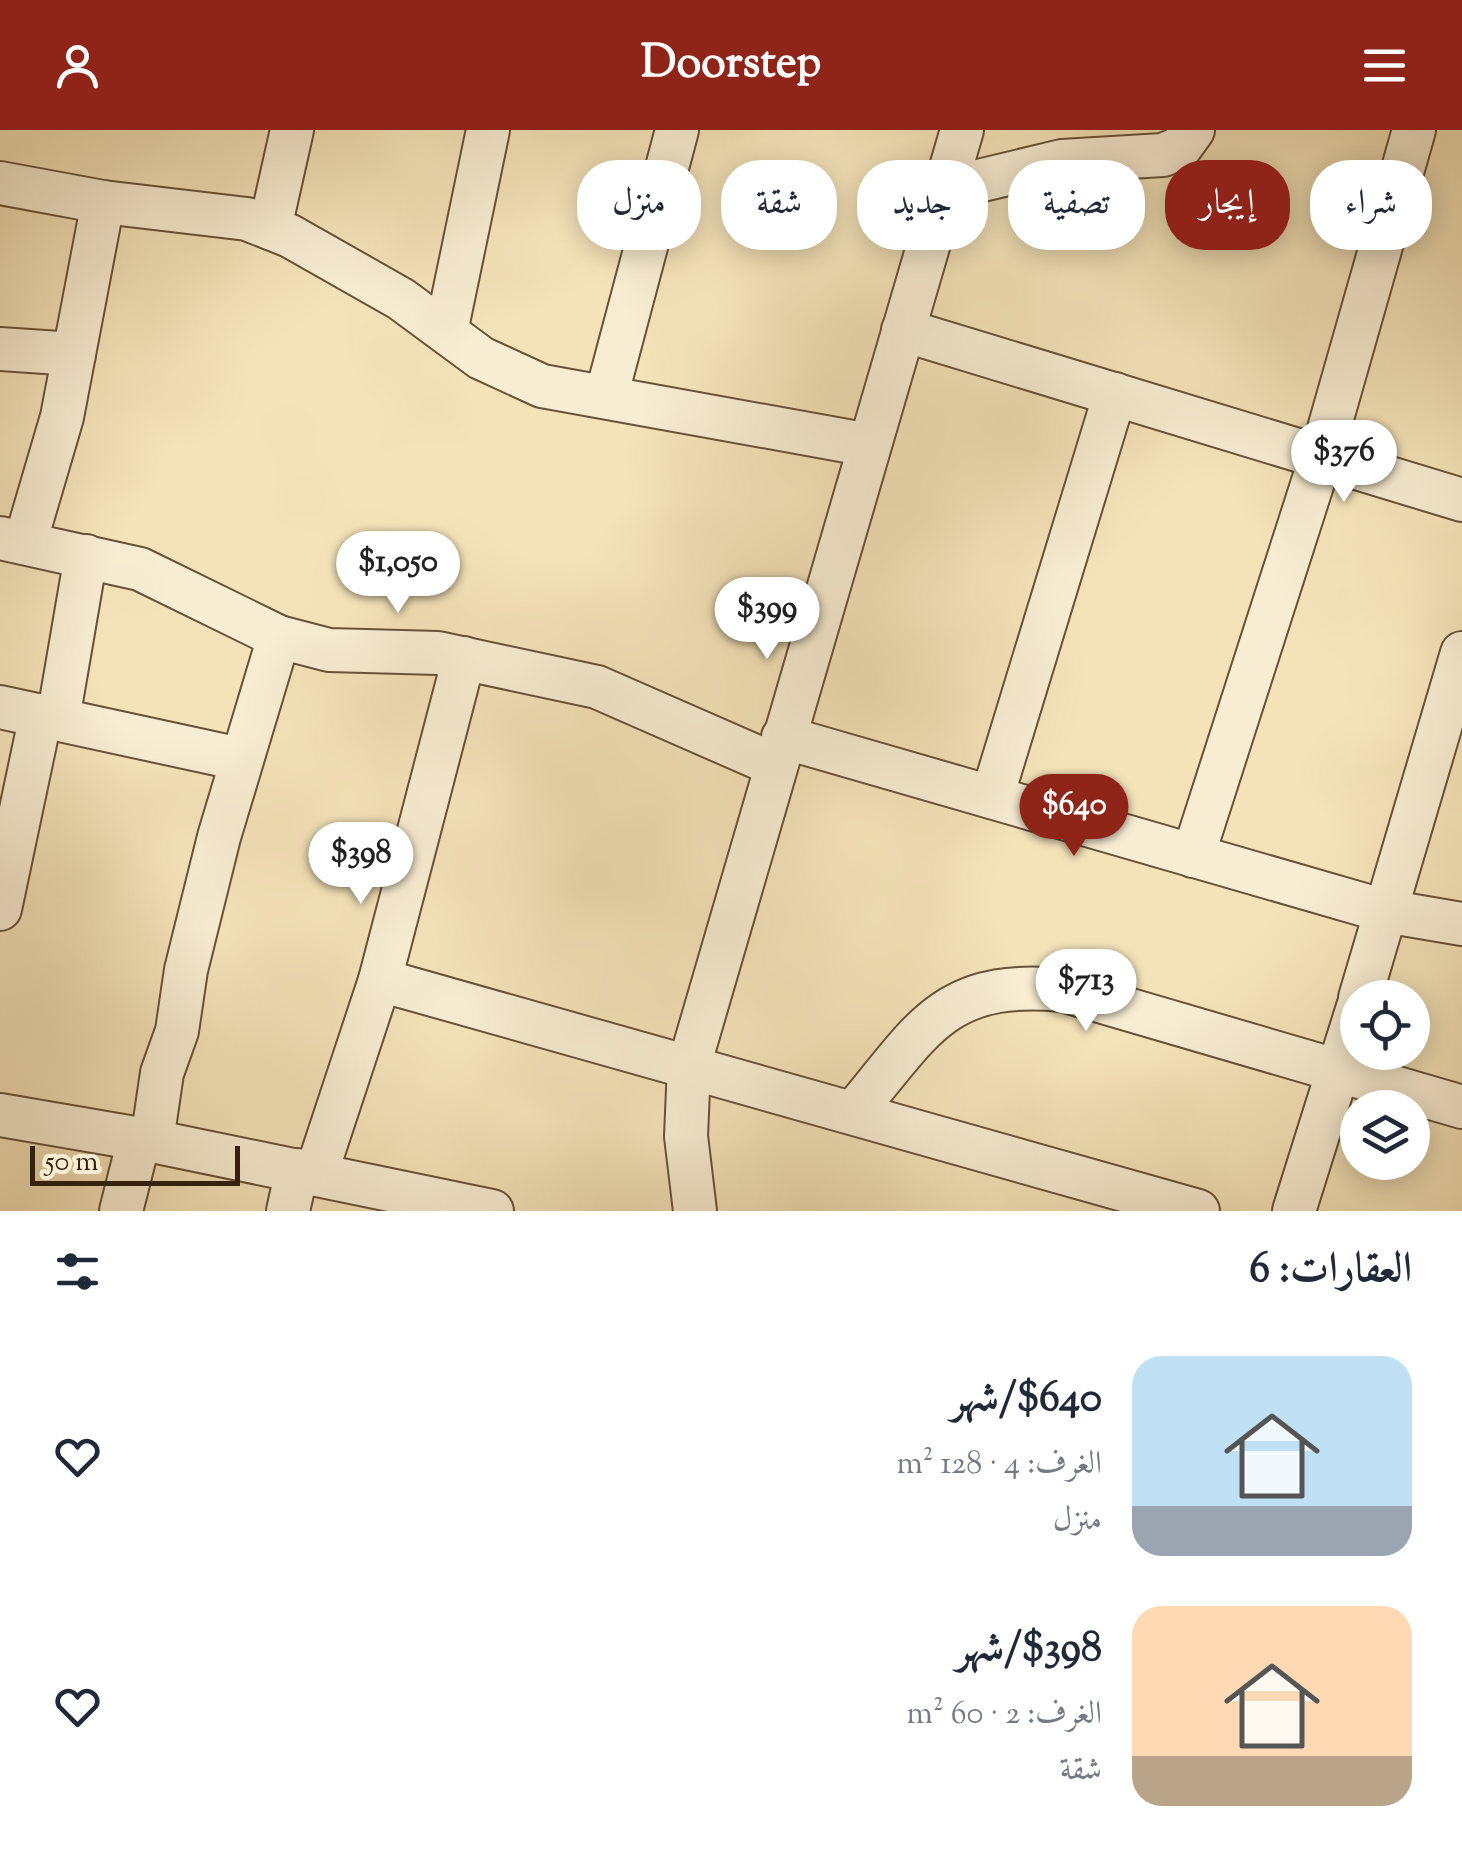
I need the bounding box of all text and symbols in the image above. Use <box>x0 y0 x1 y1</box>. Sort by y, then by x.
text: Doorstep <box>641 33 821 98</box>
icon: person <box>50 38 105 93</box>
icon: menu <box>1357 38 1412 93</box>
chip: منزل <box>577 160 701 250</box>
chip: شقة <box>721 160 837 250</box>
chip: جديد <box>857 160 988 250</box>
chip: تصفية <box>1008 160 1145 250</box>
chip: إيجار <box>1165 160 1290 250</box>
chip: شراء <box>1310 160 1432 250</box>
pin: $376 <box>1285 420 1403 505</box>
text: $376 <box>1313 429 1375 475</box>
pin: $1,050 <box>317 531 479 616</box>
text: $1,050 <box>358 540 438 586</box>
pin: $399 <box>708 577 826 662</box>
text: $399 <box>737 586 797 632</box>
pin: $640 <box>1015 774 1133 859</box>
text: $640 <box>1041 783 1107 829</box>
pin: $398 <box>302 822 420 907</box>
text: $398 <box>330 831 392 877</box>
pin: $713 <box>1027 949 1145 1034</box>
text: $713 <box>1058 958 1114 1004</box>
map controls <box>1340 980 1430 1180</box>
button: locate <box>1340 980 1430 1070</box>
button: layers <box>1340 1090 1430 1180</box>
scale bar <box>30 1141 240 1186</box>
text: 50 m <box>45 1143 99 1183</box>
text: العقارات: 6 <box>1249 1241 1412 1301</box>
icon: filters <box>50 1244 105 1299</box>
text: $640/شهر <box>951 1370 1102 1430</box>
icon: home <box>1212 1396 1332 1516</box>
icon: heart <box>50 1429 105 1484</box>
text: الغرف: 4 · 128 m² <box>896 1442 1102 1488</box>
text: منزل <box>1053 1498 1102 1544</box>
text: $398/شهر <box>956 1620 1102 1680</box>
icon: home <box>1212 1646 1332 1766</box>
icon: heart <box>50 1679 105 1734</box>
text: الغرف: 2 · 60 m² <box>907 1692 1102 1738</box>
text: شقة <box>1060 1748 1102 1794</box>

